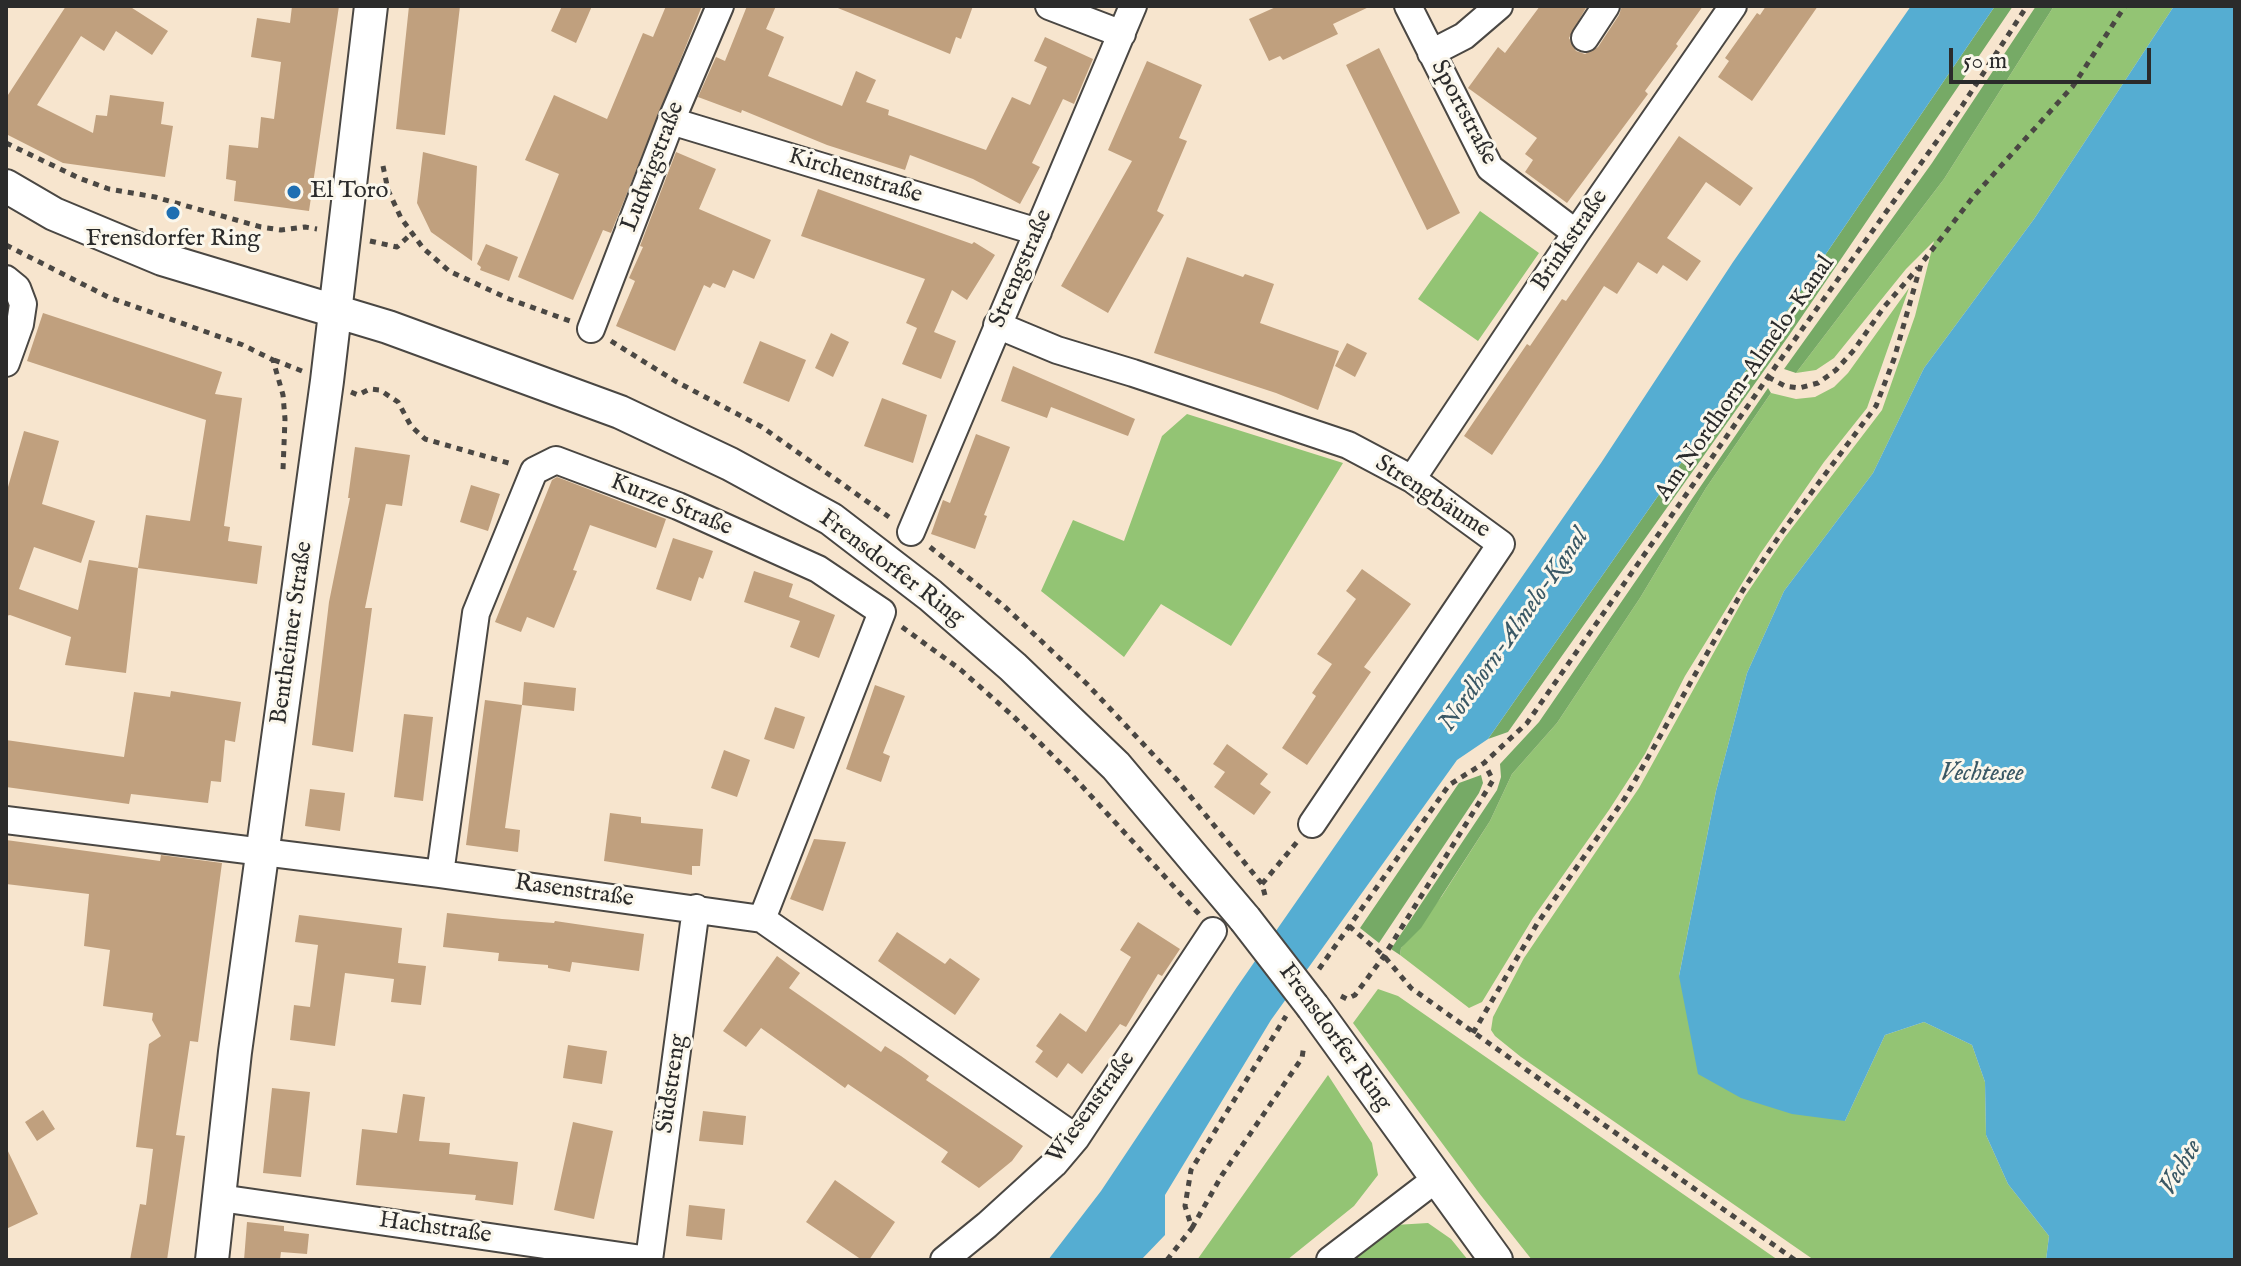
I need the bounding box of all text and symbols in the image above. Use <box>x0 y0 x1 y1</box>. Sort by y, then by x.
scale bar <box>1953 32 2155 82</box>
text: 50 m <box>1963 46 2007 77</box>
street label: Sportstraße <box>1423 56 1503 170</box>
street label: Ludwigstraße <box>616 98 692 236</box>
street label: Kirchenstraße <box>784 143 926 211</box>
place label: El Toro <box>310 178 388 206</box>
marker: El Toro <box>285 183 303 201</box>
street label: Brinkstraße <box>1527 185 1615 297</box>
marker: Frensdorfer Ring <box>164 204 182 222</box>
street label: Strengstraße <box>984 206 1060 332</box>
place label: Frensdorfer Ring <box>86 226 260 254</box>
street label: Am Nordhorn-Almelo-Kanal <box>1650 251 1842 507</box>
street label: Strengbäume <box>1369 450 1495 546</box>
street label: Kurze Straße <box>606 468 736 544</box>
street label: Frensdorfer Ring <box>813 505 969 633</box>
water label: Nordhorn-Almelo-Kanal <box>1433 524 1597 738</box>
street label: Bentheimer Straße <box>266 540 320 726</box>
water label: Vechtesee <box>1940 759 2024 791</box>
street label: Rasenstraße <box>513 869 635 915</box>
street label: Frensdorfer Ring <box>1271 959 1397 1117</box>
street label: Südstreng <box>652 1033 694 1135</box>
street label: Wiesenstraße <box>1042 1046 1142 1170</box>
water label: Vechte <box>2154 1135 2210 1201</box>
street label: Hachstraße <box>377 1207 493 1251</box>

